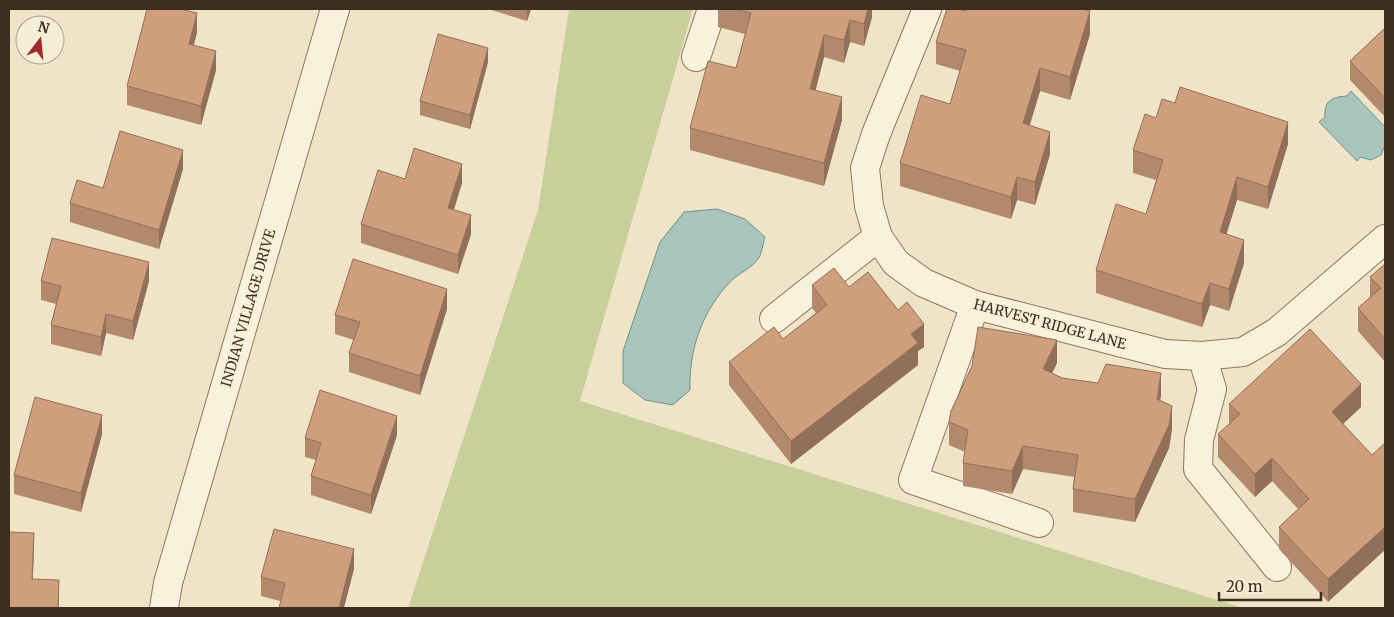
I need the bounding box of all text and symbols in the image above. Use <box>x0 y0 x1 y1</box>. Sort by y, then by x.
north arrow <box>15 15 65 65</box>
text: N <box>36 17 51 38</box>
street label: INDIAN VILLAGE DRIVE <box>217 227 279 389</box>
street label: HARVEST RIDGE LANE <box>972 295 1128 353</box>
scale bar <box>1219 570 1322 602</box>
text: 20 m <box>1226 577 1263 596</box>

